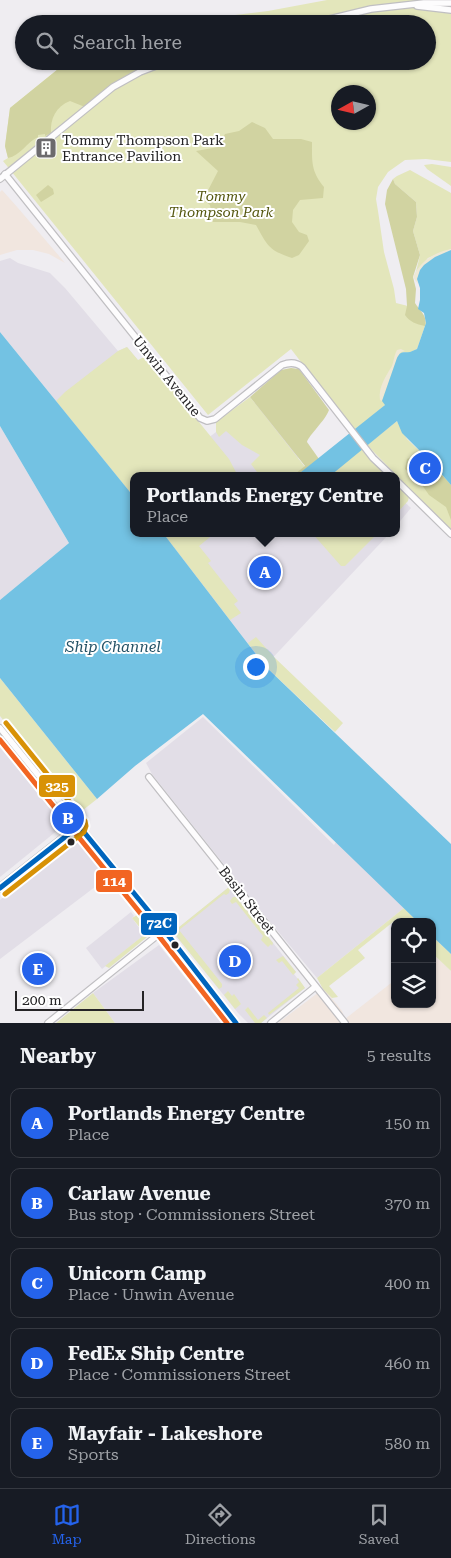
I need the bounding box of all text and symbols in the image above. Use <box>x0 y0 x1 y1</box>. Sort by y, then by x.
search box <box>15 15 436 70</box>
icon: search <box>33 29 61 57</box>
text: Search here <box>73 31 182 54</box>
north arrow <box>331 85 376 130</box>
place label: Tommy Thompson Park Entrance Pavilion <box>62 132 224 164</box>
building icon: Tommy Thompson Park Entrance Pavilion <box>34 136 58 160</box>
park label: Tommy Thompson Park <box>169 188 274 220</box>
street label: Unwin Avenue <box>130 333 204 420</box>
pin: C <box>409 449 441 487</box>
popup <box>130 472 400 537</box>
text: Portlands Energy Centre <box>147 484 383 507</box>
text: Place <box>147 507 188 526</box>
pin: A <box>249 553 281 591</box>
water label: Ship Channel <box>64 638 161 656</box>
your location <box>243 654 269 680</box>
line badge: 325 <box>38 774 76 798</box>
text: 325 <box>45 778 69 794</box>
pin: B <box>52 799 84 837</box>
unlabelled marker <box>66 837 76 847</box>
street label: Basin Street <box>216 863 278 937</box>
line badge: 114 <box>95 869 133 893</box>
text: 114 <box>102 873 126 889</box>
line badge: 72C <box>140 912 178 936</box>
text: 72C <box>146 915 172 931</box>
map controls <box>391 918 436 1008</box>
button: locate <box>391 918 436 963</box>
unlabelled marker <box>170 940 180 950</box>
pin: D <box>219 942 251 980</box>
pin: E <box>22 950 54 988</box>
button: layers <box>391 963 436 1008</box>
scale bar <box>15 988 144 1011</box>
text: 200 m <box>22 992 62 1008</box>
text: Nearby <box>20 1044 96 1068</box>
text: 5 results <box>367 1046 431 1065</box>
text: Portlands Energy Centre <box>68 1102 305 1125</box>
text: A <box>31 1114 43 1133</box>
text: 150 m <box>384 1114 430 1133</box>
text: Place <box>68 1125 109 1144</box>
text: Carlaw Avenue <box>68 1182 211 1205</box>
text: B <box>31 1194 43 1213</box>
text: 370 m <box>384 1194 430 1213</box>
text: Bus stop · Commissioners Street <box>68 1205 315 1224</box>
text: Unicorn Camp <box>68 1262 206 1285</box>
text: C <box>31 1274 43 1293</box>
text: 400 m <box>384 1274 430 1293</box>
text: Place · Unwin Avenue <box>68 1285 234 1304</box>
text: FedEx Ship Centre <box>68 1342 244 1365</box>
text: D <box>31 1354 43 1373</box>
text: 460 m <box>384 1354 430 1373</box>
text: Place · Commissioners Street <box>68 1365 291 1384</box>
text: Mayfair - Lakeshore <box>68 1422 263 1445</box>
text: E <box>32 1434 42 1453</box>
text: 580 m <box>384 1434 430 1453</box>
text: Sports <box>68 1445 119 1464</box>
tab: Map <box>52 1501 82 1547</box>
tab: Directions <box>185 1501 255 1547</box>
tab: Saved <box>359 1501 399 1547</box>

